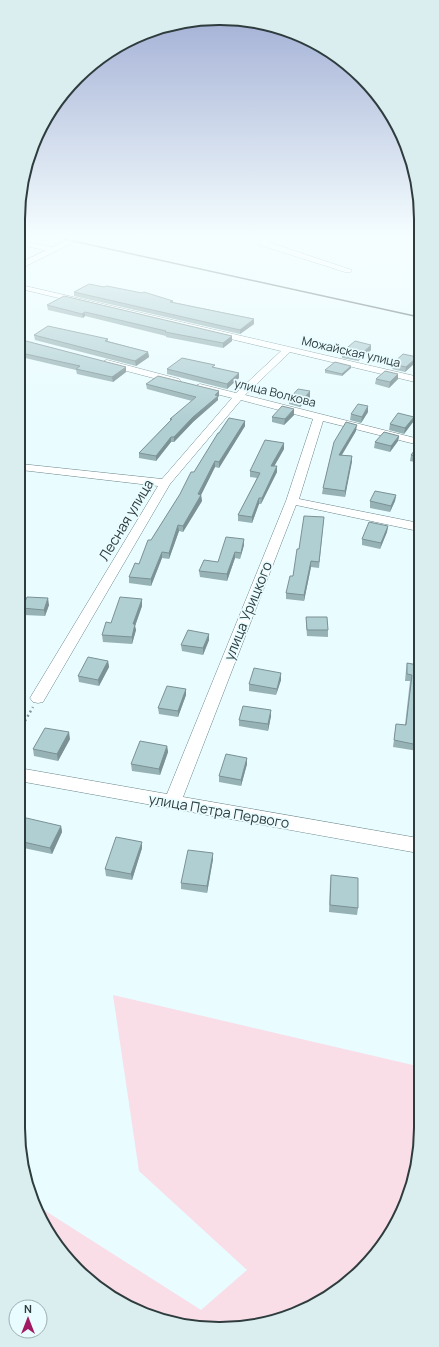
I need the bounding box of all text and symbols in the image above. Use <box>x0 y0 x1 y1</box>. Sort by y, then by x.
street label: Можайская улица <box>300 332 402 371</box>
street label: улица Волкова <box>232 374 318 411</box>
street label: Лесная улица <box>94 475 157 564</box>
street label: улица Урицкого <box>219 559 276 663</box>
street label: улица Петра Первого <box>147 789 291 832</box>
north arrow <box>8 1299 48 1339</box>
text: N <box>24 1301 32 1316</box>

